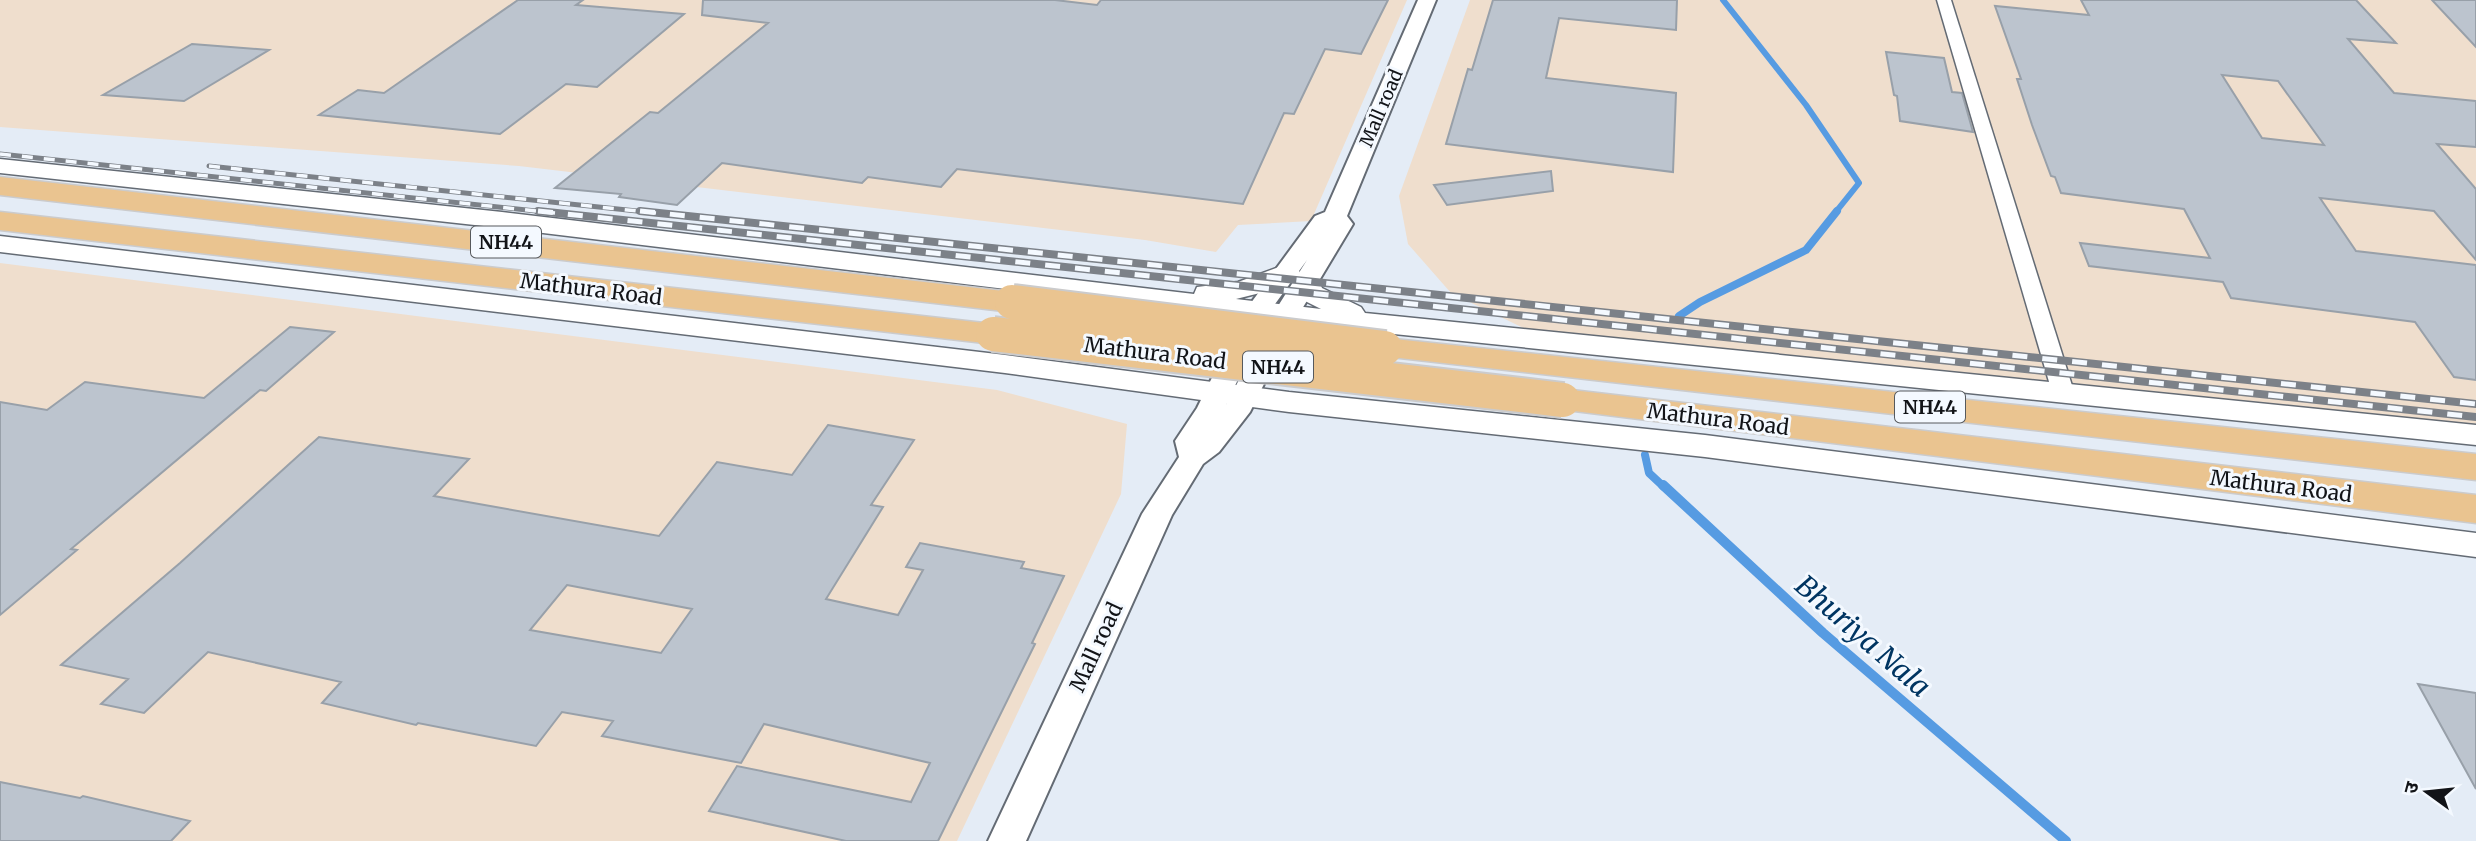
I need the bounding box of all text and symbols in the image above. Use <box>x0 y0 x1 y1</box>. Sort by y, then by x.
street label: Mall road <box>1354 66 1408 150</box>
road number: NH44 <box>471 226 541 258</box>
street label: Mathura Road <box>518 267 664 311</box>
street label: Mathura Road <box>1082 331 1228 375</box>
road number: NH44 <box>1243 352 1313 382</box>
road number: NH44 <box>1895 392 1965 422</box>
street label: Mathura Road <box>1645 397 1791 441</box>
street label: Mathura Road <box>2208 464 2354 508</box>
water label: Bhuriya Nala <box>1788 567 1938 705</box>
street label: Mall road <box>1064 598 1129 696</box>
north arrow <box>2392 757 2462 827</box>
text: उ <box>2398 778 2424 796</box>

